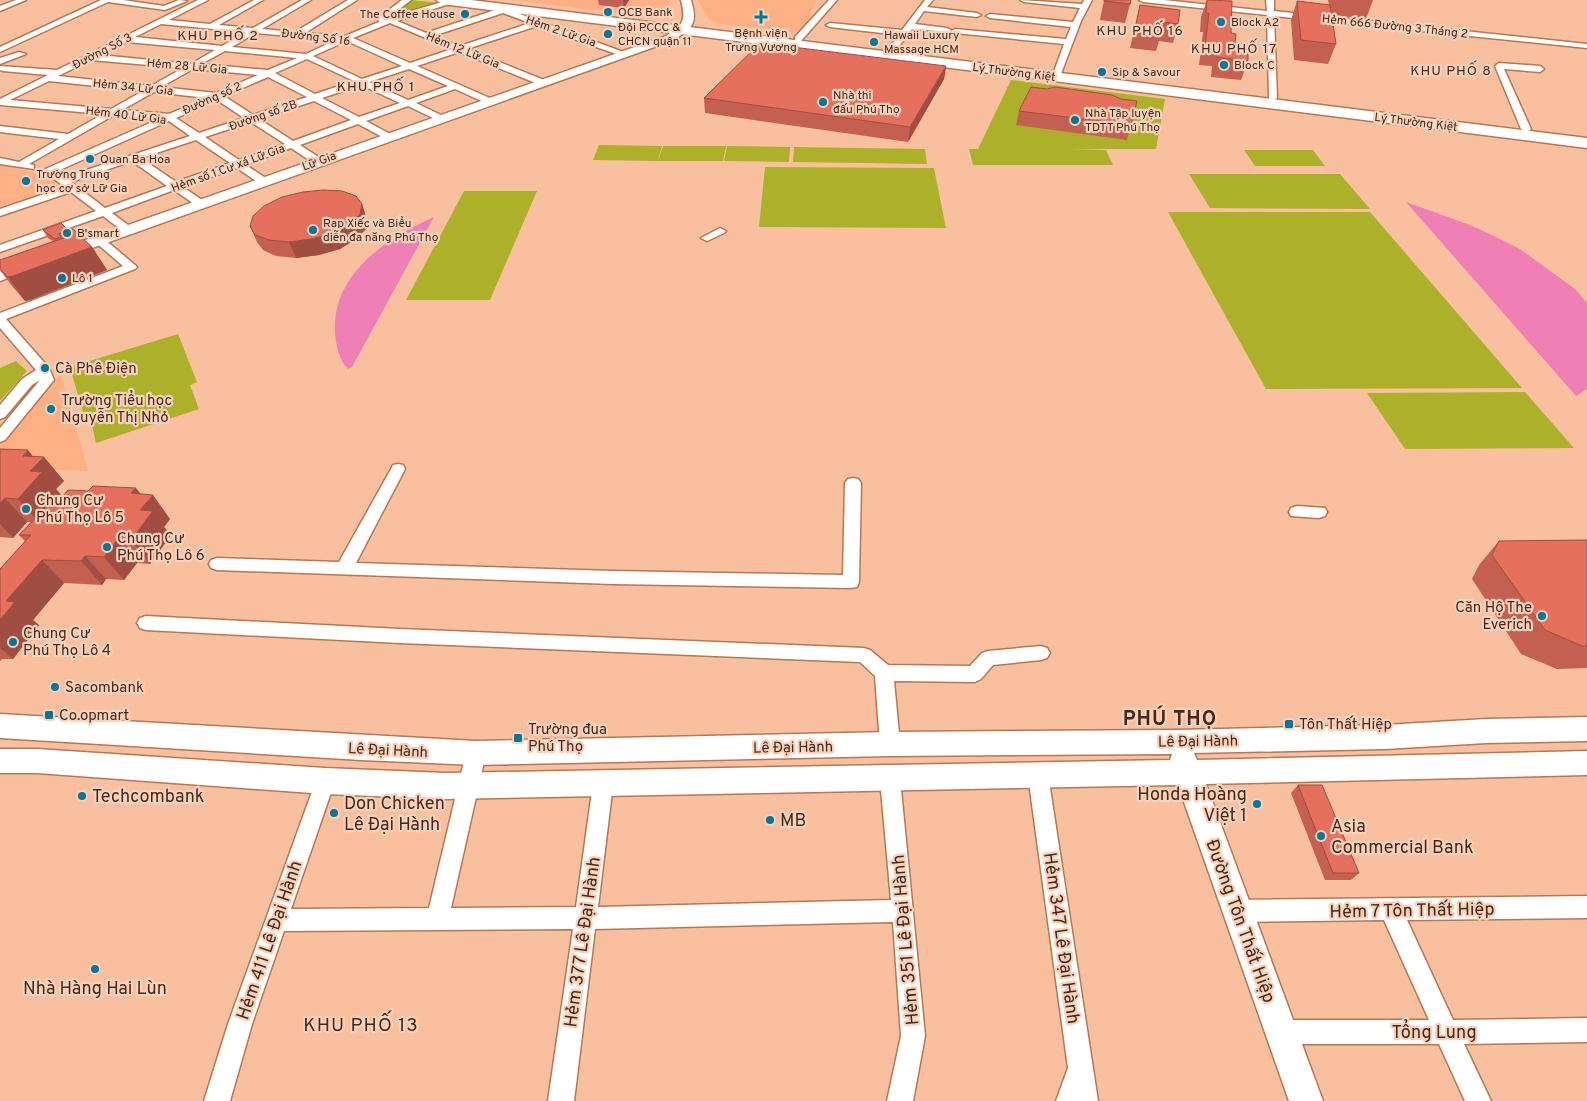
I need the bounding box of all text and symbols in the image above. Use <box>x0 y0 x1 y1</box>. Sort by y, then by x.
place label: OCB Bank <box>618 5 673 21</box>
marker: OCB Bank <box>602 6 614 18</box>
place label: The Coffee House <box>359 7 455 23</box>
marker: The Coffee House <box>459 8 471 20</box>
marker: Bệnh viện Trưng Vương <box>754 10 768 24</box>
street label: Hẻm 666 Đường 3 Tháng 2 <box>1321 11 1469 43</box>
street label: Hẻm 2 Lữ Gia <box>523 12 598 51</box>
place label: Block A2 <box>1231 15 1279 31</box>
marker: Block A2 <box>1215 16 1227 28</box>
place label: Đội PCCC & CHCN quận 11 <box>618 20 691 50</box>
district label: KHU PHỐ 16 <box>1096 20 1184 40</box>
district label: KHU PHỐ 2 <box>177 25 259 45</box>
street label: Đường Số 16 <box>280 26 351 50</box>
place label: Bệnh viện Trưng Vương <box>725 26 797 56</box>
marker: Đội PCCC & CHCN quận 11 <box>602 28 614 40</box>
place label: Hawaii Luxury Massage HCM <box>884 28 959 58</box>
street label: Hẻm 12 Lữ Gia <box>423 29 502 73</box>
street label: Đường Số 3 <box>70 30 135 74</box>
marker: Hawaii Luxury Massage HCM <box>868 36 880 48</box>
district label: KHU PHỐ 17 <box>1191 38 1277 58</box>
street label: Hẻm 28 Lữ Gia <box>146 56 228 78</box>
place label: Block C <box>1234 58 1275 74</box>
marker: Block C <box>1218 59 1230 71</box>
street label: Lý Thường Kiệt <box>971 60 1056 86</box>
district label: KHU PHỐ 8 <box>1410 60 1492 80</box>
place label: Sip & Savour <box>1112 65 1181 81</box>
marker: Sip & Savour <box>1096 66 1108 78</box>
street label: Hẻm 34 Lữ Gia <box>92 76 174 100</box>
district label: KHU PHỐ 1 <box>337 76 415 96</box>
street label: Đường số 2 <box>180 79 245 119</box>
place label: Nhà thi đấu Phú Thọ <box>833 88 900 118</box>
marker: Nhà thi đấu Phú Thọ <box>817 96 829 108</box>
street label: Đường số 2B <box>227 97 300 135</box>
street label: Hẻm 40 Lữ Gia <box>85 103 167 129</box>
place label: Nhà Tập luyện TDTT Phú Thọ <box>1085 106 1161 136</box>
street label: Lý Thường Kiệt <box>1373 110 1458 136</box>
marker: Nhà Tập luyện TDTT Phú Thọ <box>1069 114 1081 126</box>
street label: Hẻm số 1 Cư xá Lữ Gia <box>169 141 287 197</box>
street label: Lữ Gia <box>300 148 339 176</box>
place label: Quan Ba Hoa <box>100 152 170 168</box>
marker: Quan Ba Hoa <box>84 153 96 165</box>
place label: Trường Trung học cơ sở Lữ Gia <box>36 167 127 197</box>
marker: Trường Trung học cơ sở Lữ Gia <box>20 175 32 187</box>
place label: Rạp Xiếc và Biểu diễn đa năng Phú Thọ <box>323 216 439 246</box>
marker: Rạp Xiếc và Biểu diễn đa năng Phú Thọ <box>307 224 319 236</box>
place label: B'smart <box>77 226 119 242</box>
marker: B'smart <box>61 227 73 239</box>
place label: Lô 1 <box>72 271 93 287</box>
marker: Lô 1 <box>56 272 68 284</box>
place label: Cà Phê Điện <box>55 360 137 379</box>
marker: Cà Phê Điện <box>39 362 51 374</box>
place label: Trường Tiểu học Nguyễn Thị Nhỏ <box>61 390 172 428</box>
marker: Trường Tiểu học Nguyễn Thị Nhỏ <box>45 403 57 415</box>
place label: Chung Cư Phú Thọ Lô 5 <box>36 492 124 528</box>
marker: Chung Cư Phú Thọ Lô 5 <box>20 503 32 515</box>
place label: Chung Cư Phú Thọ Lô 6 <box>117 530 205 566</box>
marker: Chung Cư Phú Thọ Lô 6 <box>101 541 113 553</box>
place label: Căn Hộ The Everich <box>1455 599 1532 635</box>
marker: Căn Hộ The Everich <box>1536 610 1548 622</box>
place label: Chung Cư Phú Thọ Lô 4 <box>23 625 111 661</box>
marker: Chung Cư Phú Thọ Lô 4 <box>7 636 19 648</box>
place label: Sacombank <box>65 679 144 698</box>
marker: Sacombank <box>49 681 61 693</box>
district label: PHÚ THỌ <box>1123 705 1217 733</box>
place label: Co.opmart <box>59 707 129 726</box>
marker: Co.opmart <box>43 709 55 721</box>
place label: Tôn Thất Hiệp <box>1299 715 1392 735</box>
marker: Tôn Thất Hiệp <box>1283 718 1295 730</box>
place label: Trường đua Phú Thọ <box>528 721 607 757</box>
marker: Trường đua Phú Thọ <box>512 732 524 744</box>
street label: Lê Đại Hành <box>1158 732 1238 753</box>
street label: Lê Đại Hành <box>753 738 833 759</box>
street label: Lê Đại Hành <box>347 740 428 763</box>
place label: Honda Hoàng Việt 1 <box>1137 784 1247 828</box>
place label: Techcombank <box>92 786 204 809</box>
marker: Techcombank <box>76 790 88 802</box>
place label: Don Chicken Lê Đại Hành <box>344 793 445 837</box>
marker: Honda Hoàng Việt 1 <box>1251 798 1263 810</box>
marker: Don Chicken Lê Đại Hành <box>328 807 340 819</box>
place label: MB <box>780 810 806 833</box>
marker: MB <box>764 814 776 826</box>
place label: Asia Commercial Bank <box>1331 816 1473 860</box>
marker: Asia Commercial Bank <box>1315 830 1327 842</box>
street label: Đường Tôn Thất Hiệp <box>1199 836 1281 1006</box>
street label: Hẻm 347 Lê Đại Hành <box>1037 851 1084 1025</box>
street label: Hẻm 351 Lê Đại Hành <box>888 854 925 1026</box>
street label: Hẻm 377 Lê Đại Hành <box>560 856 607 1029</box>
street label: Hẻm 411 Lê Đại Hành <box>232 858 308 1023</box>
street label: Hẻm 7 Tôn Thất Hiệp <box>1329 898 1495 924</box>
marker: Nhà Hàng Hai Lùn <box>89 963 101 975</box>
place label: Nhà Hàng Hai Lùn <box>23 978 167 1001</box>
district label: KHU PHỐ 13 <box>303 1010 419 1038</box>
street label: Tổng Lung <box>1391 1018 1477 1045</box>

